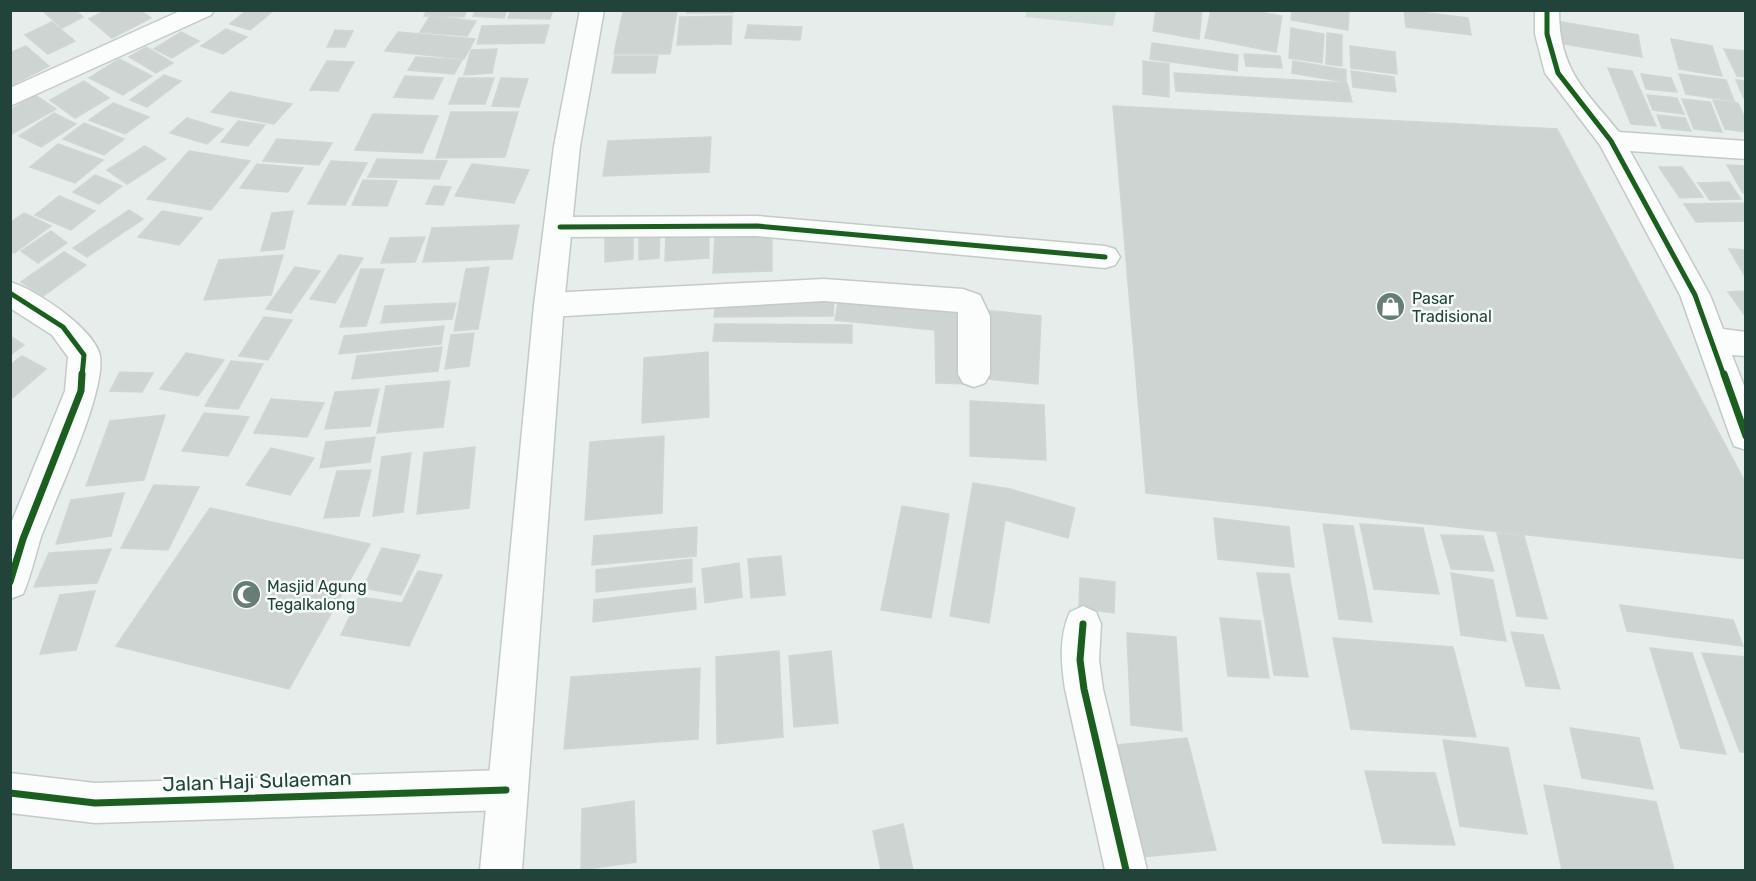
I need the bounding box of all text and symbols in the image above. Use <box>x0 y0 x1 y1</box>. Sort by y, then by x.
place label: Pasar Tradisional <box>1412 289 1492 326</box>
shop icon: Pasar Tradisional <box>1375 291 1407 323</box>
place label: Masjid Agung Tegalkalong <box>267 577 367 614</box>
mosque icon: Masjid Agung Tegalkalong <box>230 579 262 611</box>
street label: Jalan Haji Sulaeman <box>162 766 352 796</box>

